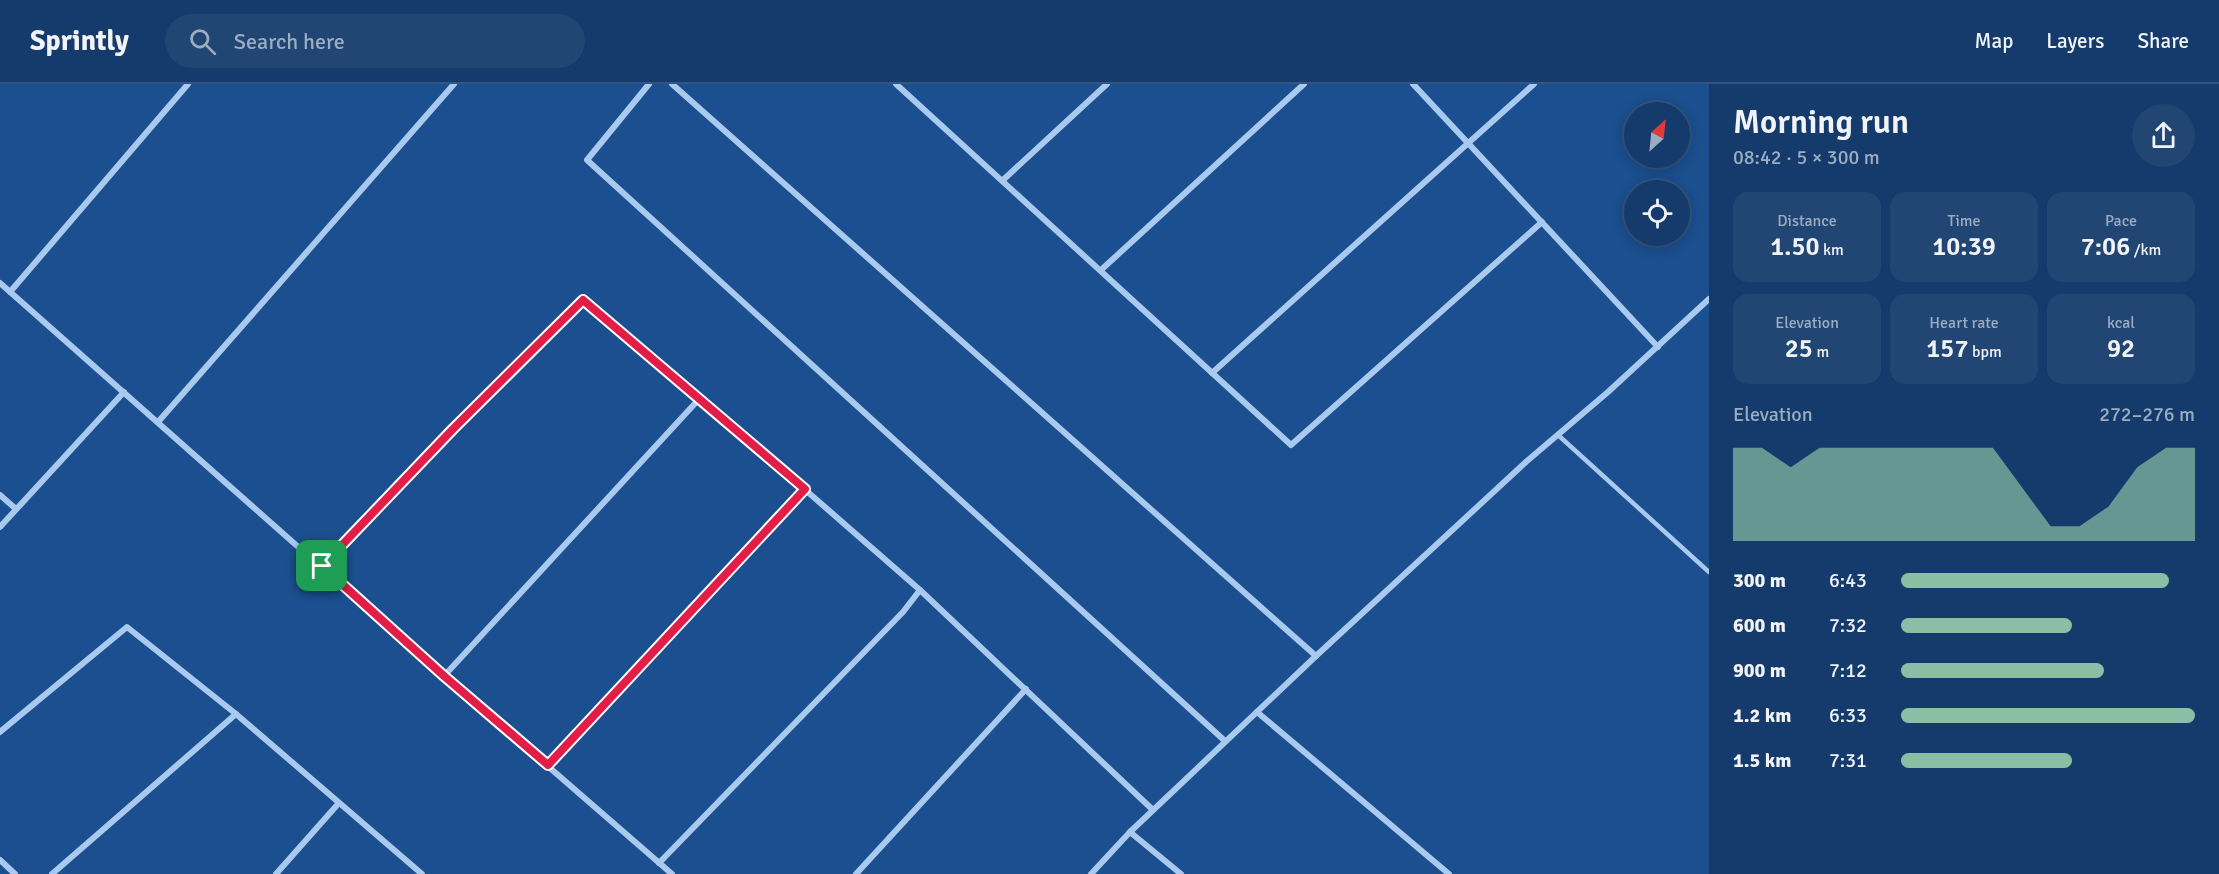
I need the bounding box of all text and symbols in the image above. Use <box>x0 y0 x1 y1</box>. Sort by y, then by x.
search box <box>165 14 585 68</box>
text: Sprintly <box>30 24 129 58</box>
icon: search <box>186 25 219 58</box>
text: Search here <box>234 28 345 55</box>
text: Map <box>1975 28 2013 54</box>
text: Layers <box>2046 28 2104 54</box>
text: Share <box>2137 28 2189 54</box>
north arrow <box>1624 102 1690 168</box>
map controls <box>1624 102 1690 246</box>
text: Morning run <box>1733 102 1909 143</box>
button: share <box>2132 104 2195 167</box>
text: 08:42 · 5 × 300 m <box>1733 145 1880 170</box>
button: locate <box>1624 180 1690 246</box>
text: Distance <box>1777 211 1837 231</box>
text: Time <box>1948 211 1980 231</box>
text: Pace <box>2105 211 2137 231</box>
text: 1.50 <box>1770 231 1819 263</box>
text: 10:39 <box>1932 231 1996 263</box>
text: 7:06 <box>2081 231 2130 263</box>
text: km <box>1819 240 1844 260</box>
text: /km <box>2130 240 2161 260</box>
text: Elevation <box>1775 313 1839 333</box>
text: Heart rate <box>1929 313 1999 333</box>
text: kcal <box>2107 313 2135 333</box>
text: 25 <box>1785 333 1813 365</box>
text: 157 <box>1926 333 1968 365</box>
text: 92 <box>2107 333 2135 365</box>
text: m <box>1813 342 1829 362</box>
text: bpm <box>1968 342 2002 362</box>
text: Elevation <box>1733 402 1813 427</box>
text: 272–276 m <box>2099 402 2195 427</box>
pin <box>296 540 347 591</box>
icon: arrive <box>305 549 338 582</box>
text: 300 m <box>1733 568 1786 593</box>
text: 6:43 <box>1829 568 1867 593</box>
text: 600 m <box>1733 613 1786 638</box>
text: 7:32 <box>1829 613 1867 638</box>
text: 900 m <box>1733 658 1786 683</box>
text: 7:12 <box>1829 658 1867 683</box>
text: 1.2 km <box>1733 703 1791 728</box>
text: 6:33 <box>1829 703 1867 728</box>
text: 1.5 km <box>1733 748 1791 773</box>
text: 7:31 <box>1829 748 1867 773</box>

